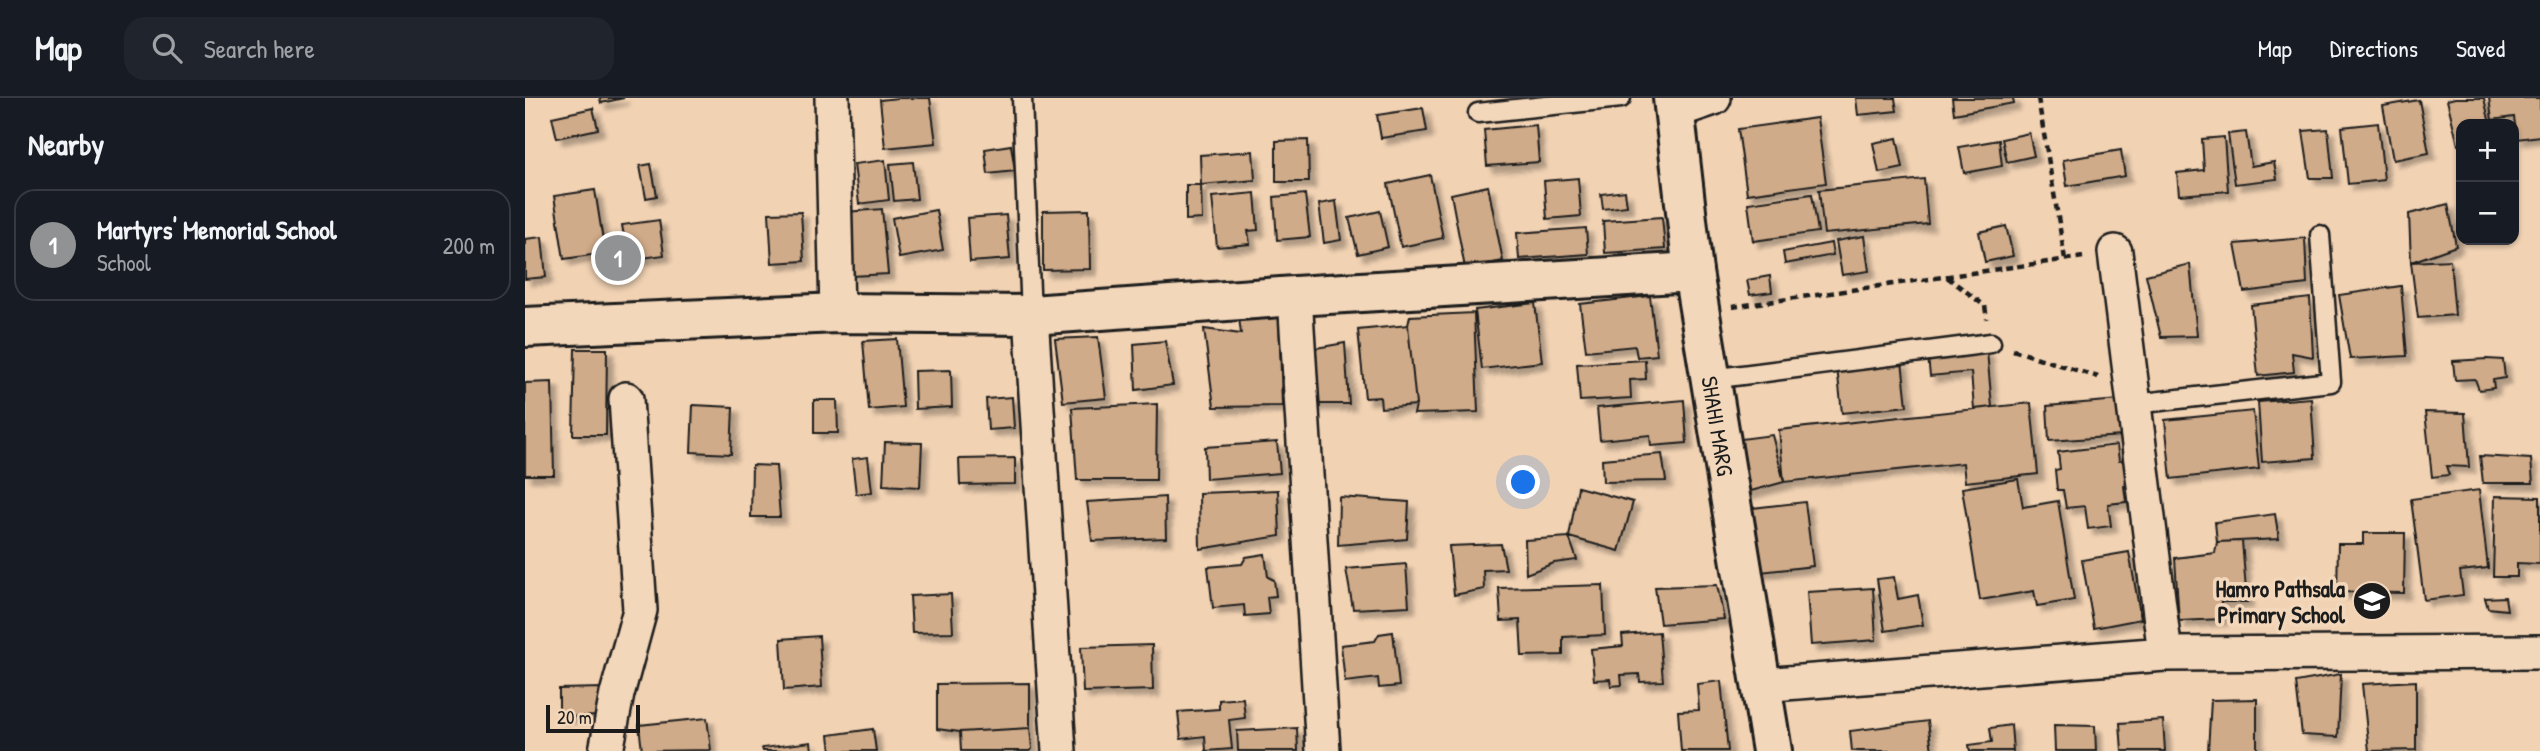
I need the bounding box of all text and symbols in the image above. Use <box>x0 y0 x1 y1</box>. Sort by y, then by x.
search box <box>124 17 614 80</box>
text: Map <box>35 26 82 70</box>
icon: search <box>148 29 186 67</box>
text: Search here <box>204 31 315 66</box>
text: Map <box>2258 32 2292 64</box>
text: Directions <box>2330 32 2418 64</box>
text: Saved <box>2456 32 2505 64</box>
map controls <box>2456 119 2519 245</box>
button: + <box>2456 119 2519 182</box>
text: Nearby <box>28 124 104 164</box>
button: − <box>2456 182 2519 245</box>
text: Martyrs' Memorial School <box>97 212 337 247</box>
text: 1 <box>49 230 57 261</box>
text: 200 m <box>443 230 495 261</box>
pin: 1 <box>595 232 641 284</box>
text: School <box>97 247 151 278</box>
street label: SHAHI MARG <box>1695 374 1742 478</box>
your location <box>1506 465 1540 499</box>
place label: Hamro Pathsala Primary School <box>2216 573 2346 631</box>
school or university icon: Hamro Pathsala Primary School <box>2351 580 2393 622</box>
scale bar <box>546 702 641 734</box>
text: 20 m <box>557 704 592 730</box>

